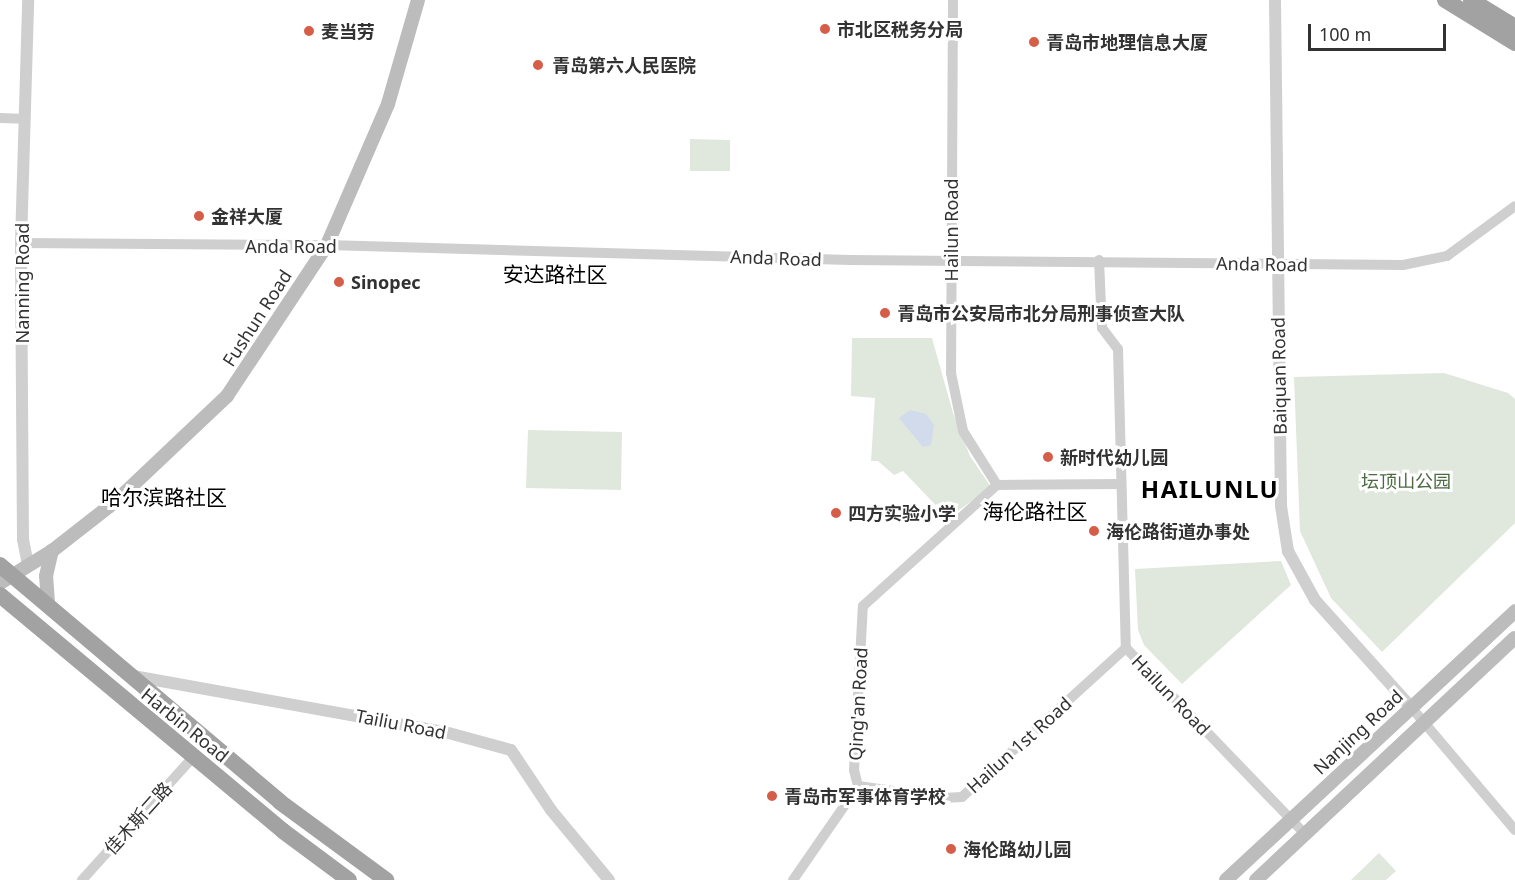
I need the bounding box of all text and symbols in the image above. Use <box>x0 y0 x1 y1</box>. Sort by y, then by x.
scale bar <box>1311 12 1449 50</box>
place label: 市北区税务分局 <box>837 18 963 40</box>
place label: 麦当劳 <box>321 20 375 42</box>
marker: 市北区税务分局 <box>818 22 832 36</box>
text: 100 m <box>1319 22 1371 46</box>
marker: 麦当劳 <box>302 24 316 38</box>
place label: 青岛市地理信息大厦 <box>1046 31 1208 53</box>
marker: 青岛市地理信息大厦 <box>1027 35 1041 49</box>
place label: 青岛第六人民医院 <box>552 54 696 76</box>
marker: 青岛第六人民医院 <box>529 56 547 74</box>
street label: Hailun Road <box>940 179 962 281</box>
place label: 金祥大厦 <box>211 205 283 227</box>
marker: 金祥大厦 <box>192 209 206 223</box>
street label: Nanning Road <box>11 223 33 343</box>
street label: Anda Road <box>245 235 337 257</box>
street label: Anda Road <box>730 246 822 270</box>
street label: Anda Road <box>1216 252 1308 276</box>
district label: 安达路社区 <box>503 261 607 287</box>
street label: Fushun Road <box>218 266 296 370</box>
place label: Sinopec <box>351 271 421 293</box>
marker: Sinopec <box>332 275 346 289</box>
place label: 青岛市公安局市北分局刑事侦查大队 <box>897 302 1185 324</box>
marker: 青岛市公安局市北分局刑事侦查大队 <box>878 306 892 320</box>
street label: Baiquan Road <box>1267 317 1291 435</box>
place label: 新时代幼儿园 <box>1060 446 1168 468</box>
marker: 新时代幼儿园 <box>1041 450 1055 464</box>
park label: 坛顶山公园 <box>1361 470 1451 492</box>
district label: HAILUNLU <box>1141 475 1279 503</box>
district label: 哈尔滨路社区 <box>101 484 227 510</box>
district label: 海伦路社区 <box>983 498 1087 524</box>
place label: 四方实验小学 <box>848 502 956 524</box>
marker: 四方实验小学 <box>829 506 843 520</box>
place label: 海伦路街道办事处 <box>1106 520 1250 542</box>
marker: 海伦路街道办事处 <box>1087 524 1101 538</box>
street label: Qing'an Road <box>844 647 872 761</box>
street label: Hailun Road <box>1127 650 1215 740</box>
street label: Harbin Road <box>137 683 233 767</box>
street label: Nanjing Road <box>1309 685 1407 779</box>
street label: Hailun 1st Road <box>962 692 1076 798</box>
street label: Tailiu Road <box>354 705 448 743</box>
street label: 佳木斯二路 <box>100 777 176 859</box>
place label: 青岛市军事体育学校 <box>784 785 946 807</box>
marker: 青岛市军事体育学校 <box>765 789 779 803</box>
place label: 海伦路幼儿园 <box>963 838 1071 860</box>
marker: 海伦路幼儿园 <box>944 842 958 856</box>

